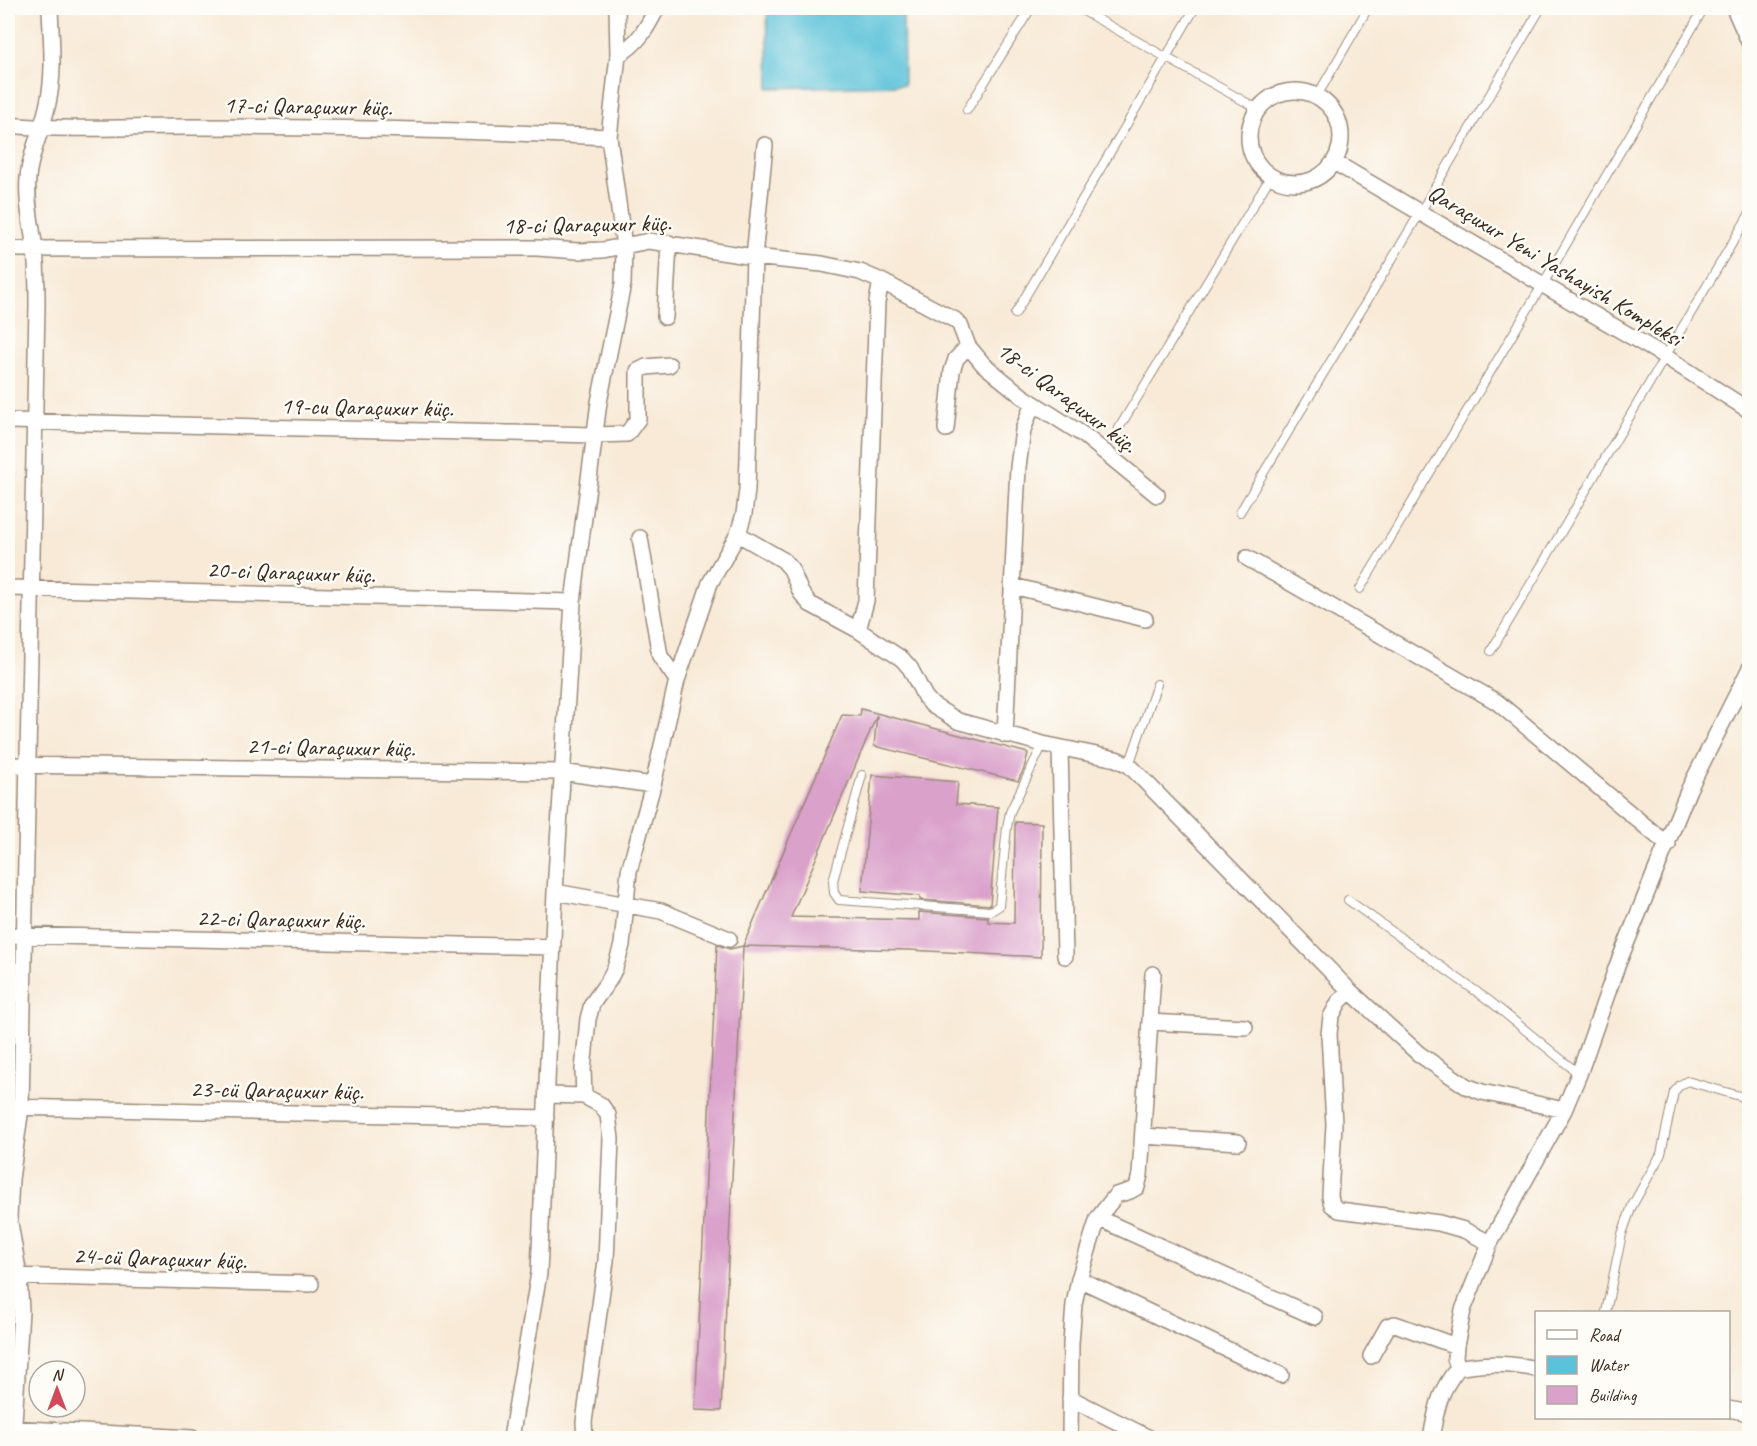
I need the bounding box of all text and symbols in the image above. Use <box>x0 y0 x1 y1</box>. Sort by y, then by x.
street label: 17-ci Qaraçuxur küç. <box>223 90 393 122</box>
street label: Qaraçuxur Yeni Yashayish Kompleksi <box>1422 177 1690 354</box>
street label: 18-ci Qaraçuxur küç. <box>502 208 672 240</box>
street label: 18-ci Qaraçuxur küç. <box>991 334 1144 460</box>
street label: 19-cu Qaraçuxur küç. <box>280 390 454 424</box>
street label: 20-ci Qaraçuxur küç. <box>206 554 376 590</box>
street label: 21-ci Qaraçuxur küç. <box>246 731 416 763</box>
street label: 22-ci Qaraçuxur küç. <box>196 903 366 935</box>
street label: 23-cü Qaraçuxur küç. <box>190 1073 364 1107</box>
street label: 24-cü Qaraçuxur küç. <box>73 1240 247 1276</box>
legend <box>1535 1311 1730 1419</box>
text: Road <box>1589 1324 1622 1346</box>
text: Water <box>1589 1354 1630 1376</box>
north arrow <box>27 1359 87 1419</box>
text: N <box>52 1365 65 1385</box>
text: Building <box>1589 1384 1638 1406</box>

